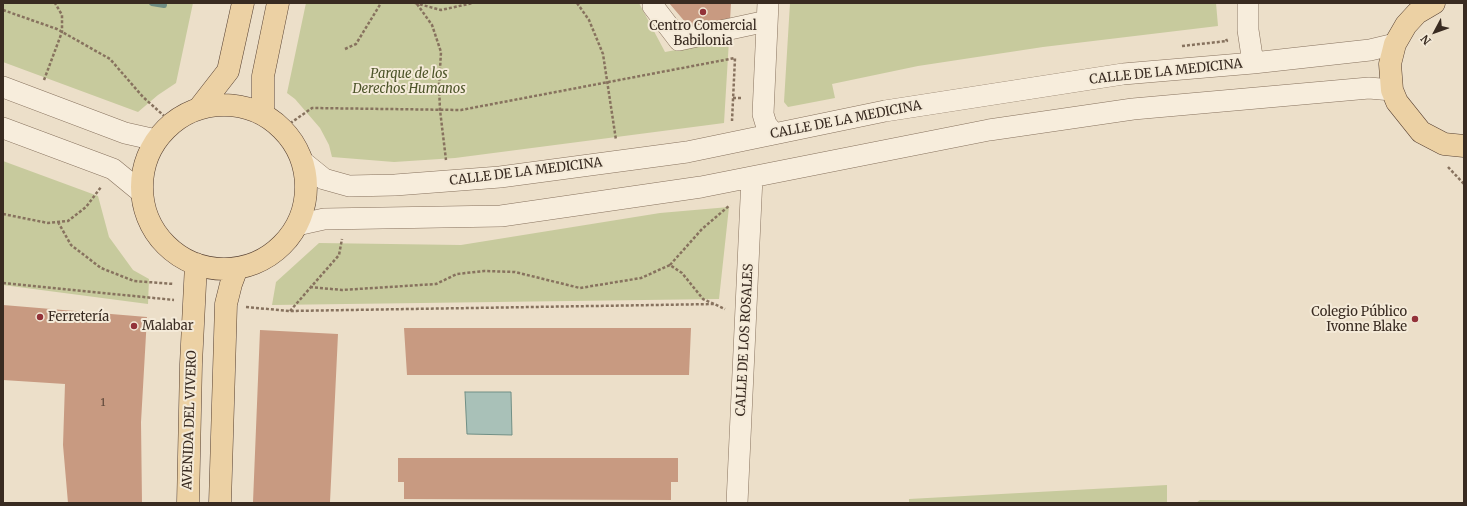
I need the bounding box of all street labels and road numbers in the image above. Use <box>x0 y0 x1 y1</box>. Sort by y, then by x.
street label: CALLE DE LA MEDICINA <box>1089 56 1243 88</box>
street label: CALLE DE LA MEDICINA <box>769 98 923 142</box>
street label: CALLE DE LA MEDICINA <box>449 155 603 189</box>
street label: CALLE DE LOS ROSALES <box>733 263 757 417</box>
street label: AVENIDA DEL VIVERO <box>180 350 200 490</box>

